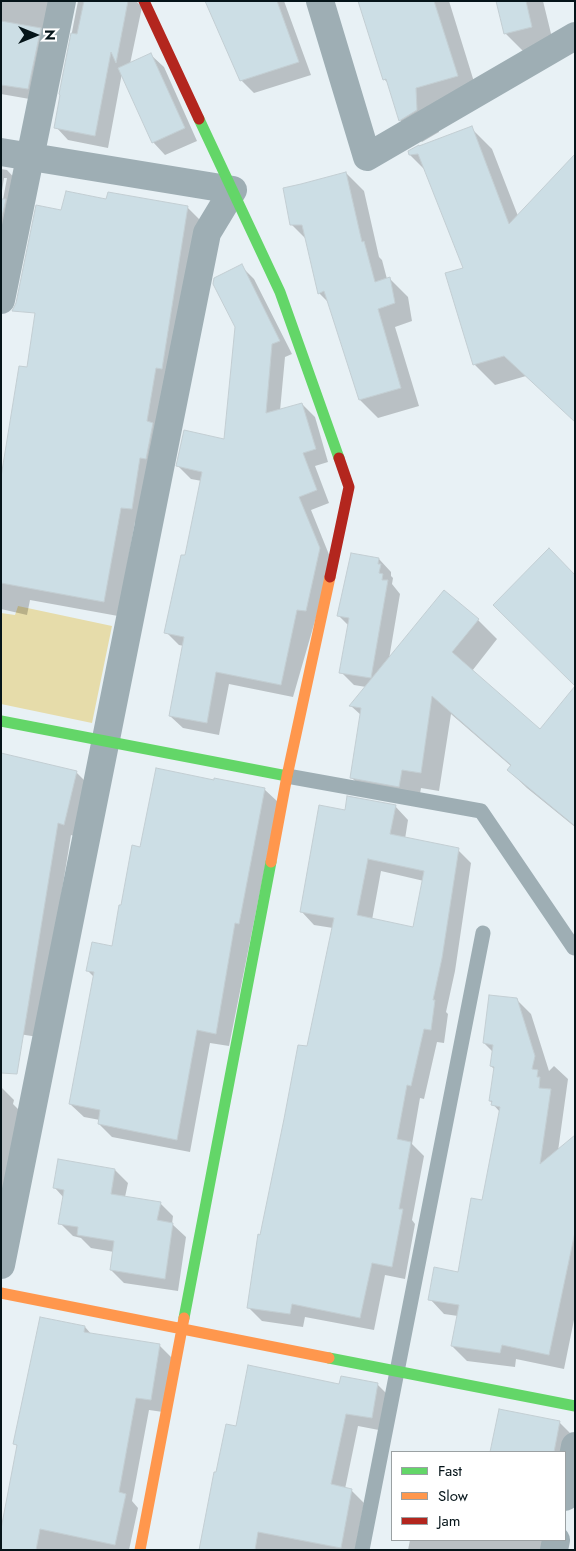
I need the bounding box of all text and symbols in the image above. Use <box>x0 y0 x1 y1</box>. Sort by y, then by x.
north arrow <box>10 10 60 60</box>
text: N <box>40 29 60 41</box>
legend <box>391 1451 566 1541</box>
text: Fast <box>438 1460 462 1482</box>
text: Slow <box>438 1485 468 1507</box>
text: Jam <box>438 1510 461 1532</box>

